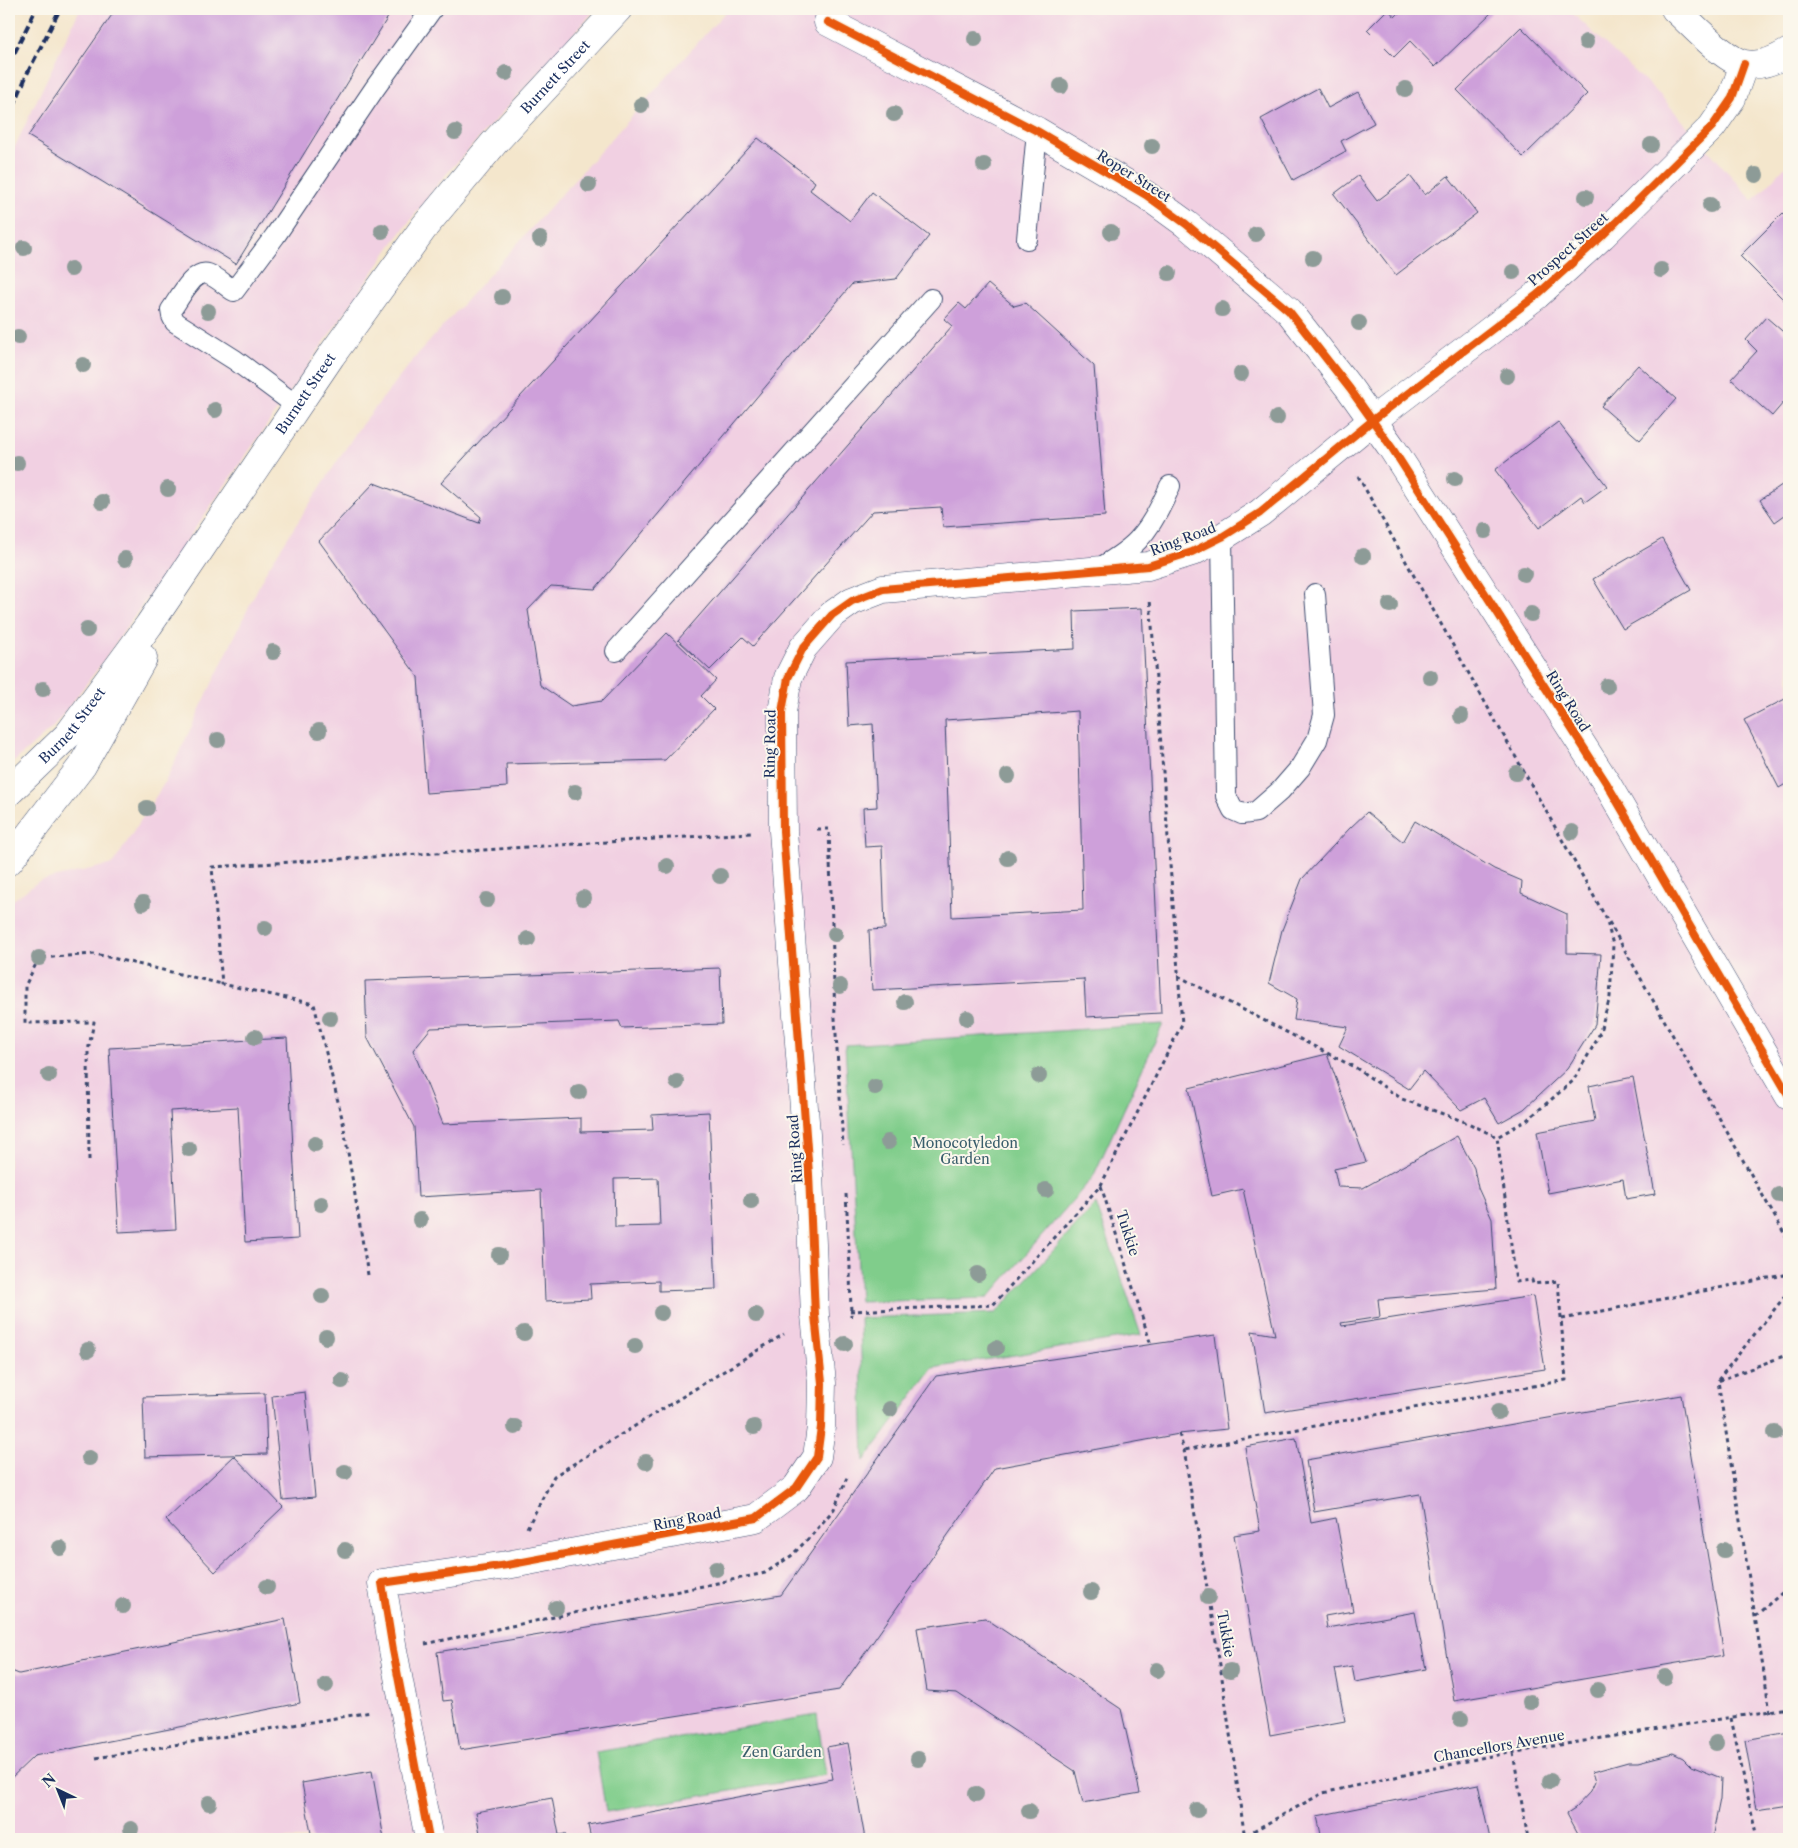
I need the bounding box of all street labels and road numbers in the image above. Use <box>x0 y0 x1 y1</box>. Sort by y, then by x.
street label: Burnett Street <box>517 36 594 117</box>
street label: Roper Street <box>1094 146 1175 206</box>
street label: Prospect Street <box>1524 208 1612 290</box>
street label: Burnett Street <box>272 350 339 438</box>
street label: Ring Road <box>1148 518 1219 560</box>
street label: Ring Road <box>1542 667 1594 735</box>
street label: Burnett Street <box>35 684 109 767</box>
street label: Ring Road <box>760 709 780 779</box>
street label: Ring Road <box>784 1113 806 1184</box>
street label: Tukkie <box>1112 1208 1144 1258</box>
street label: Ring Road <box>651 1503 723 1534</box>
street label: Tukkie <box>1213 1609 1239 1659</box>
street label: Chancellors Avenue <box>1432 1726 1566 1766</box>

